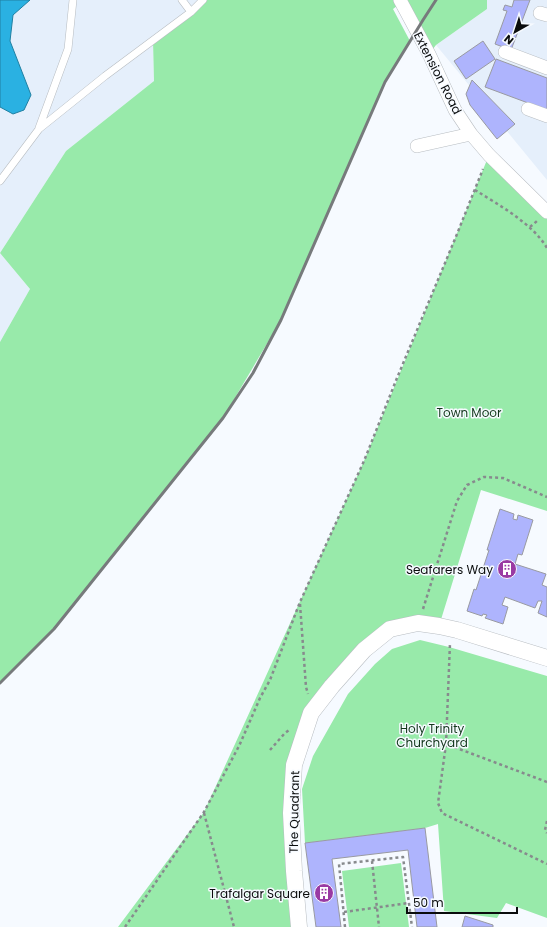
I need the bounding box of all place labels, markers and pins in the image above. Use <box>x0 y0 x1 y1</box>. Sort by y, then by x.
building icon: Seafarers Way <box>496 558 518 580</box>
place label: Seafarers Way <box>406 561 493 578</box>
building icon: Trafalgar Square <box>313 882 335 904</box>
place label: Trafalgar Square <box>209 885 310 902</box>

